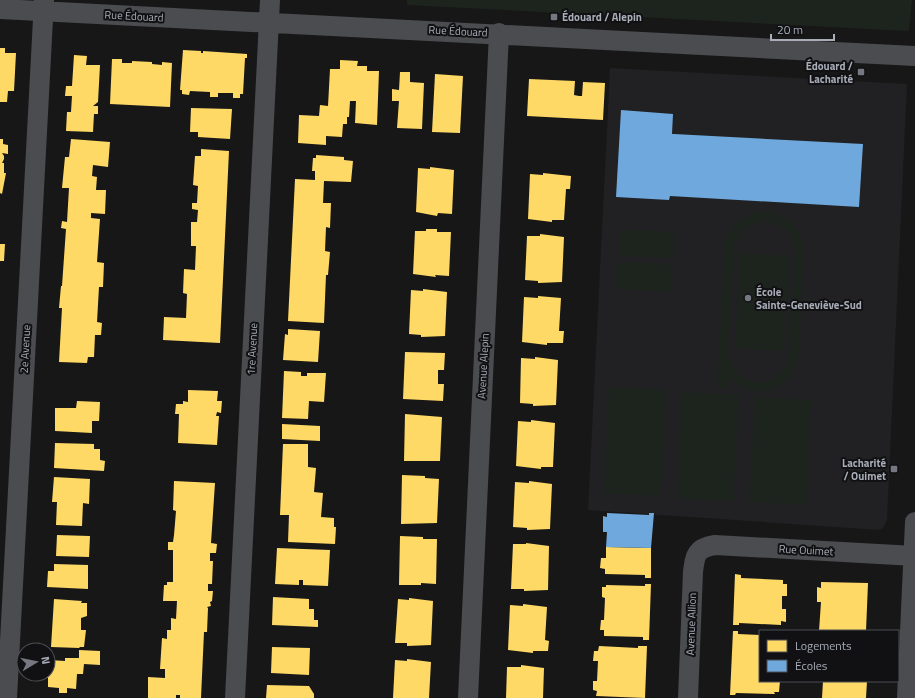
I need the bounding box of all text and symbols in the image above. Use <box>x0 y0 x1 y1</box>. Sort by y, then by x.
street label: Rue Édouard <box>104 6 164 26</box>
place label: Édouard / Alepin <box>562 9 642 25</box>
marker: Édouard / Alepin <box>549 12 559 22</box>
scale bar <box>771 16 834 42</box>
text: 20 m <box>777 20 803 39</box>
street label: Rue Édouard <box>428 21 488 41</box>
place label: Édouard / Lacharité <box>806 58 853 87</box>
marker: Édouard / Lacharité <box>856 67 866 77</box>
place label: École Sainte-Geneviève-Sud <box>756 284 862 313</box>
marker: École Sainte-Geneviève-Sud <box>743 293 753 303</box>
street label: 1re Avenue <box>243 322 261 376</box>
street label: 2e Avenue <box>16 324 34 374</box>
street label: Avenue Alepin <box>473 333 493 399</box>
place label: Lacharité / Ouimet <box>842 455 886 484</box>
marker: Lacharité / Ouimet <box>889 464 899 474</box>
street label: Rue Ouimet <box>778 541 834 559</box>
street label: Avenue Allion <box>682 592 700 656</box>
legend <box>759 630 899 682</box>
text: Logements <box>795 636 852 655</box>
north arrow <box>16 642 56 682</box>
text: N <box>37 655 54 665</box>
text: Écoles <box>795 656 828 675</box>

